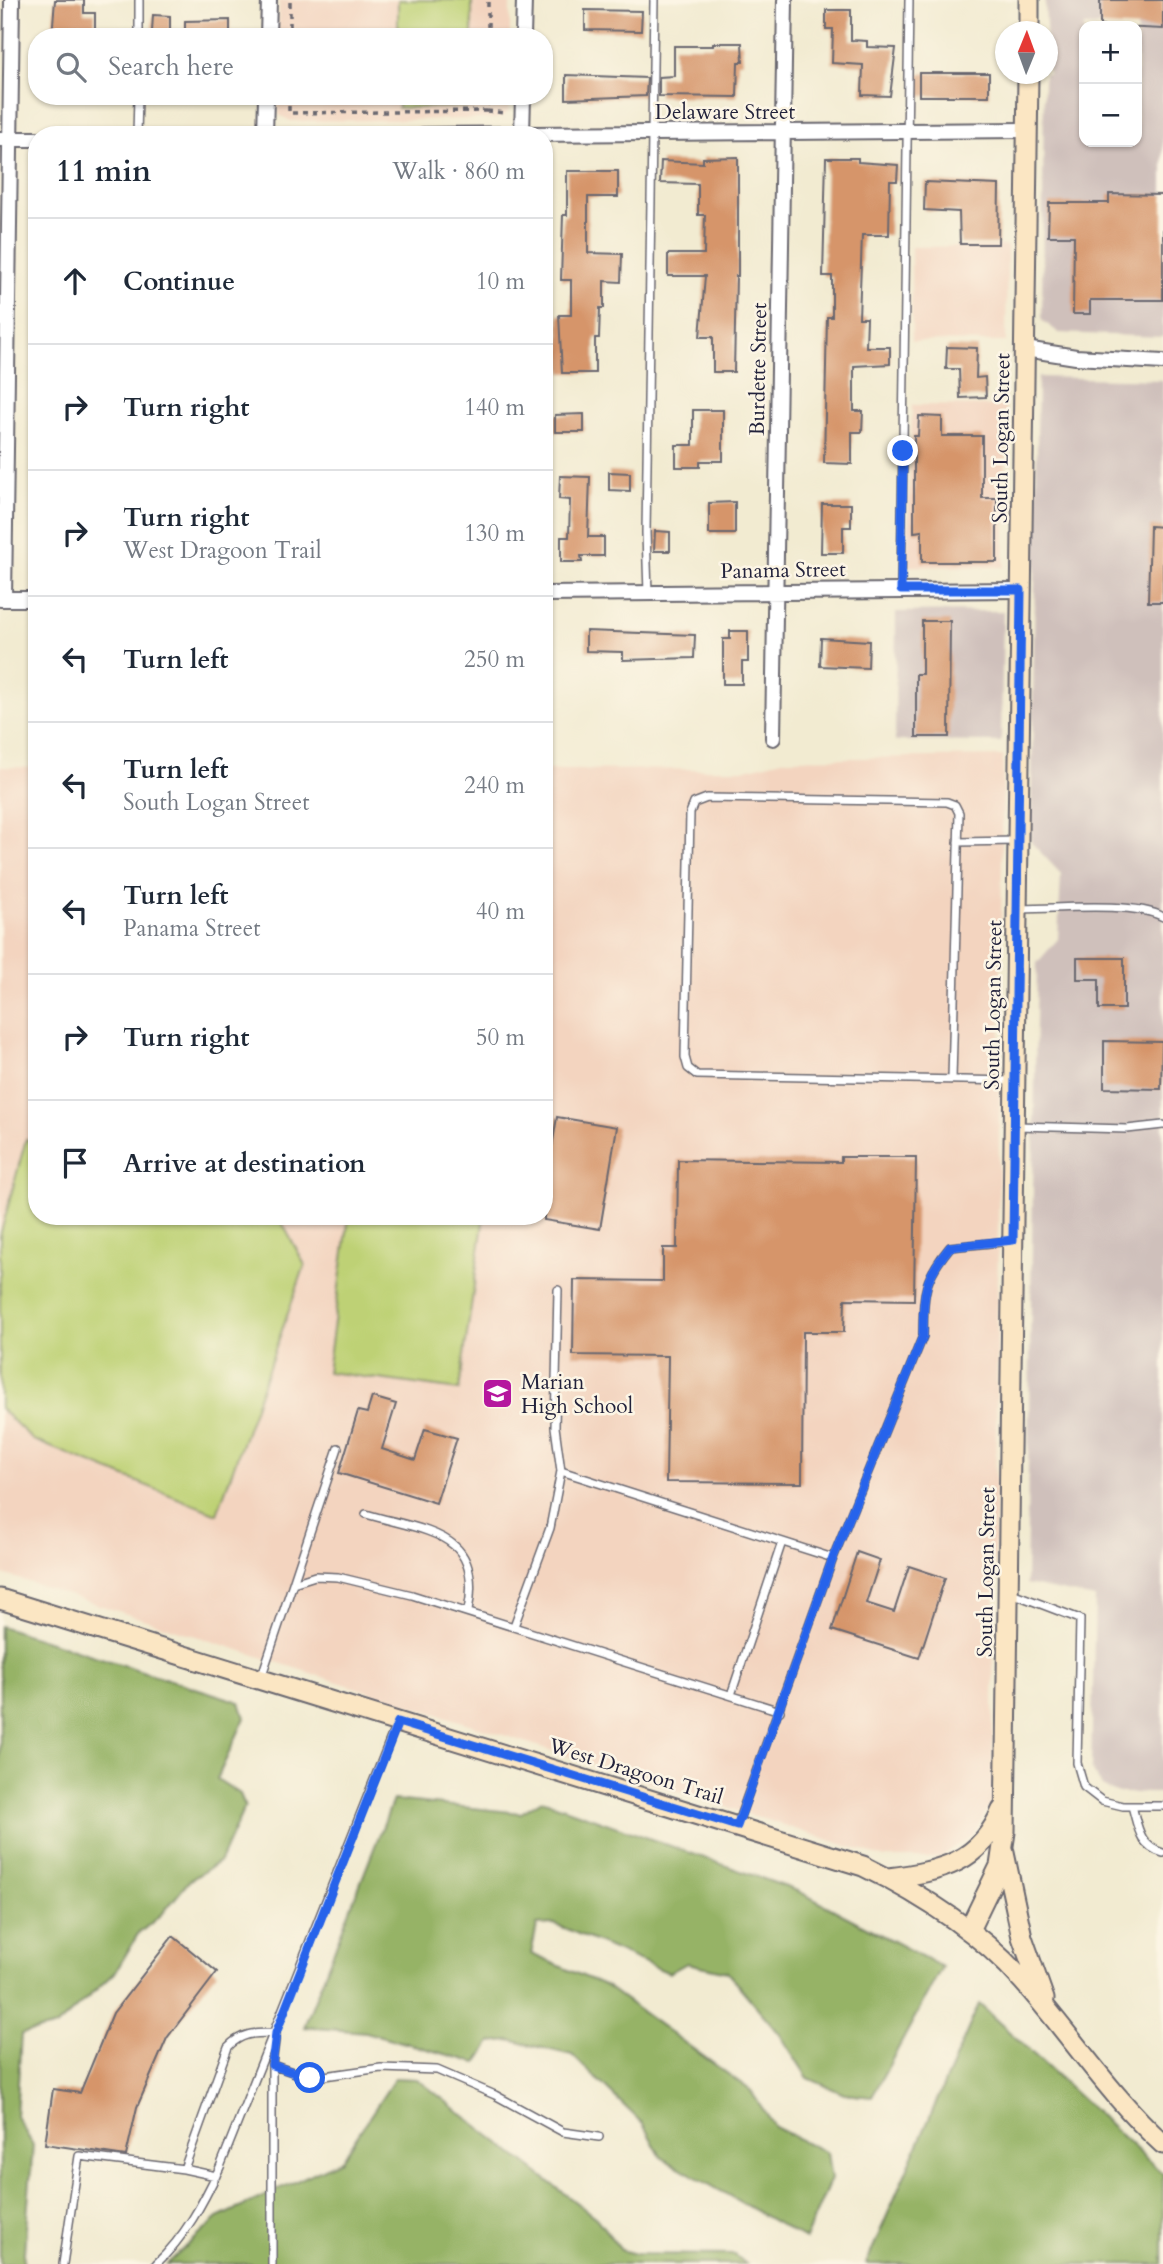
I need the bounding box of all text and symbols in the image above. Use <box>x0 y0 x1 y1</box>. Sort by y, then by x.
north arrow <box>995 21 1058 84</box>
map controls <box>1079 21 1142 147</box>
button: + <box>1079 21 1142 84</box>
search box <box>28 28 553 105</box>
icon: search <box>52 48 90 86</box>
text: Search here <box>108 49 234 84</box>
button: − <box>1079 84 1142 147</box>
street label: Delaware Street <box>655 98 796 127</box>
text: 11 min <box>56 151 151 192</box>
text: Walk · 860 m <box>392 156 525 187</box>
icon: ahead <box>56 262 94 300</box>
text: Continue <box>123 264 235 299</box>
text: 10 m <box>476 266 525 297</box>
street label: Burdette Street <box>743 302 774 436</box>
street label: South Logan Street <box>986 352 1017 523</box>
icon: right <box>56 388 94 426</box>
text: Turn right <box>123 390 250 425</box>
text: 140 m <box>464 392 525 423</box>
route end <box>887 435 918 466</box>
text: Turn right <box>123 500 250 535</box>
icon: right <box>56 514 94 552</box>
text: 130 m <box>464 518 525 549</box>
text: West Dragoon Trail <box>123 535 322 566</box>
street label: Panama Street <box>720 555 846 586</box>
icon: left <box>56 640 94 678</box>
text: Turn left <box>123 642 228 677</box>
text: 250 m <box>464 644 525 675</box>
text: Turn left <box>123 752 228 787</box>
icon: left <box>56 766 94 804</box>
text: 240 m <box>464 770 525 801</box>
text: South Logan Street <box>123 787 309 818</box>
text: Turn left <box>123 878 228 913</box>
icon: left <box>56 892 94 930</box>
text: 40 m <box>476 896 525 927</box>
text: Panama Street <box>123 913 260 944</box>
street label: South Logan Street <box>978 919 1009 1090</box>
icon: right <box>56 1018 94 1056</box>
text: Turn right <box>123 1020 250 1055</box>
text: 50 m <box>476 1022 525 1053</box>
icon: arrive <box>56 1144 94 1182</box>
text: Arrive at destination <box>123 1146 366 1181</box>
place label: Marian High School <box>521 1368 633 1421</box>
school or university icon: Marian High School <box>481 1377 515 1411</box>
street label: South Logan Street <box>971 1486 1002 1657</box>
street label: West Dragoon Trail <box>544 1731 727 1812</box>
route start <box>294 2062 325 2093</box>

